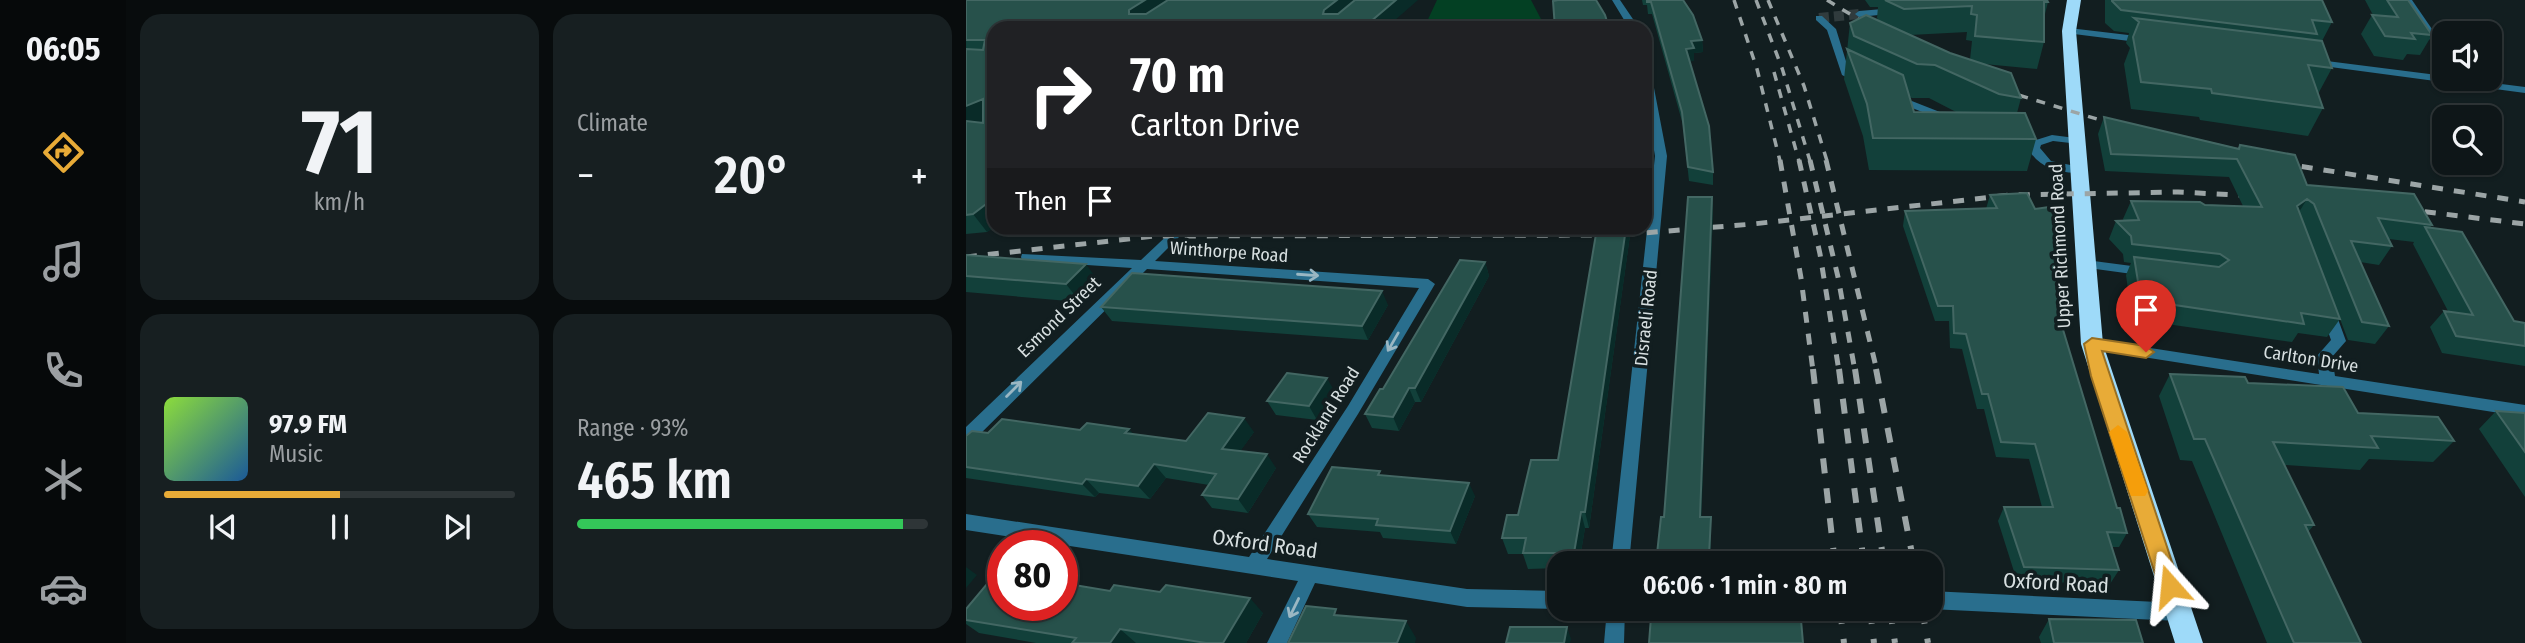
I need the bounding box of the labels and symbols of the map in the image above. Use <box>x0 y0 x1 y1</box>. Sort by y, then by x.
street label: Upper Richmond Road <box>2045 163 2075 329</box>
street label: Winthorpe Road <box>1169 237 1289 267</box>
one-way arrow <box>1296 269 1319 282</box>
street label: Disraeli Road <box>1630 269 1662 367</box>
street label: Esmond Street <box>1013 272 1105 362</box>
pin <box>2116 280 2176 352</box>
one-way arrow <box>1386 332 1400 352</box>
street label: Carlton Drive <box>2262 341 2360 377</box>
street label: Rockland Road <box>1288 363 1364 467</box>
one-way arrow <box>1006 380 1023 397</box>
street label: Oxford Road <box>1211 524 1319 564</box>
speed limit sign: 80 <box>987 530 1078 621</box>
position arrow <box>2133 549 2207 623</box>
street label: Oxford Road <box>2002 567 2110 599</box>
one-way arrow <box>1287 597 1301 618</box>

